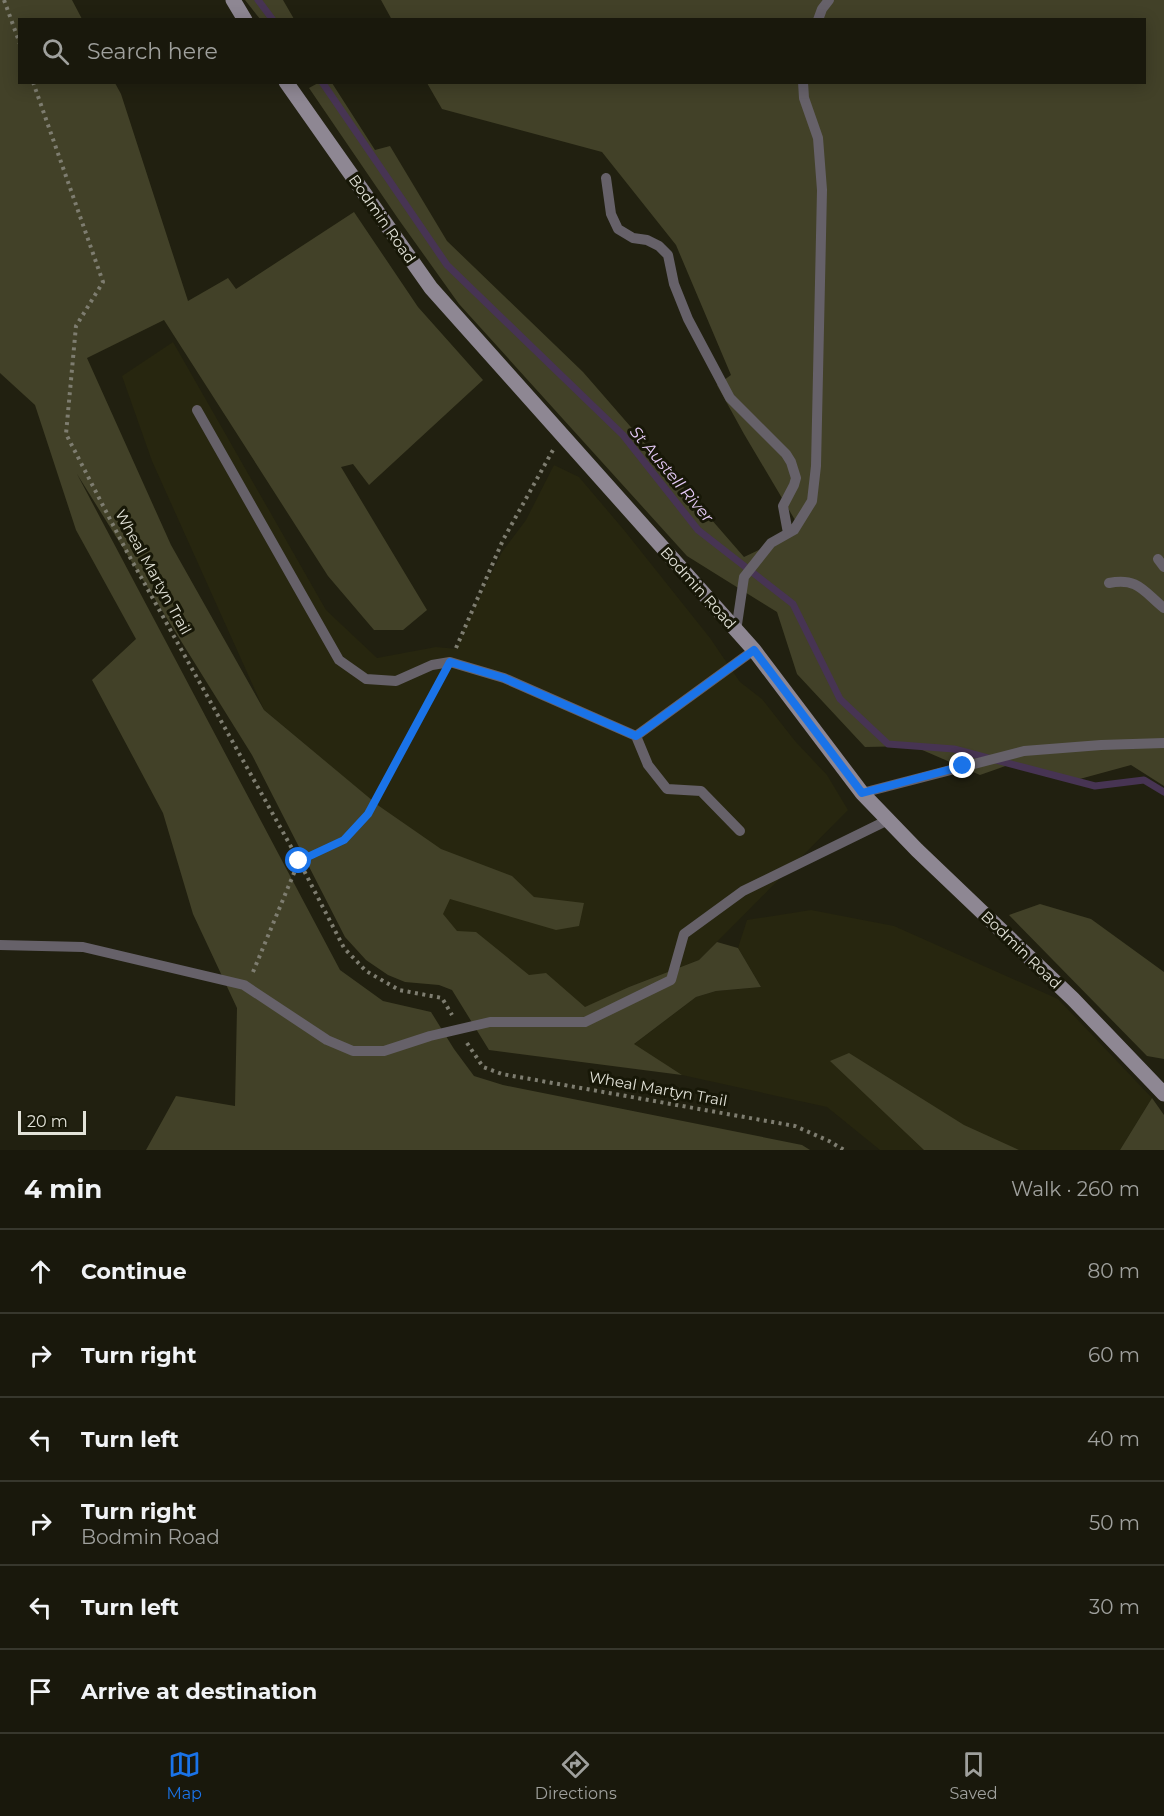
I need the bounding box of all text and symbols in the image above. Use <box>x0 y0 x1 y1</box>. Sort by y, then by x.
search box <box>18 18 1146 84</box>
icon: search <box>39 35 72 68</box>
text: Search here <box>87 38 218 65</box>
street label: Bodmin Road <box>345 171 420 267</box>
water label: St Austell River <box>626 422 718 527</box>
street label: Wheal Martyn Trail <box>111 506 196 638</box>
street label: Bodmin Road <box>656 543 740 633</box>
route end <box>949 752 975 778</box>
route start <box>285 847 311 873</box>
street label: Bodmin Road <box>977 907 1065 993</box>
street label: Wheal Martyn Trail <box>587 1067 729 1110</box>
scale bar <box>18 1108 86 1136</box>
text: 20 m <box>27 1112 68 1131</box>
text: 4 min <box>24 1173 102 1205</box>
text: Walk · 260 m <box>1011 1177 1140 1201</box>
icon: ahead <box>24 1255 57 1288</box>
text: Continue <box>81 1258 187 1285</box>
text: 80 m <box>1088 1259 1140 1283</box>
icon: right <box>24 1339 57 1372</box>
text: Turn right <box>81 1342 196 1369</box>
text: 60 m <box>1088 1343 1140 1367</box>
icon: left <box>24 1423 57 1456</box>
text: Turn left <box>81 1426 179 1453</box>
text: 40 m <box>1087 1427 1140 1451</box>
text: Turn right <box>81 1498 196 1525</box>
icon: right <box>24 1507 57 1540</box>
text: 50 m <box>1089 1511 1140 1535</box>
text: Bodmin Road <box>81 1525 220 1549</box>
icon: left <box>24 1591 57 1624</box>
text: Turn left <box>81 1594 179 1621</box>
text: 30 m <box>1089 1595 1140 1619</box>
icon: arrive <box>24 1675 57 1708</box>
text: Arrive at destination <box>81 1678 317 1705</box>
tab: Map <box>166 1748 202 1803</box>
tab: Directions <box>535 1748 617 1803</box>
tab: Saved <box>950 1748 998 1803</box>

